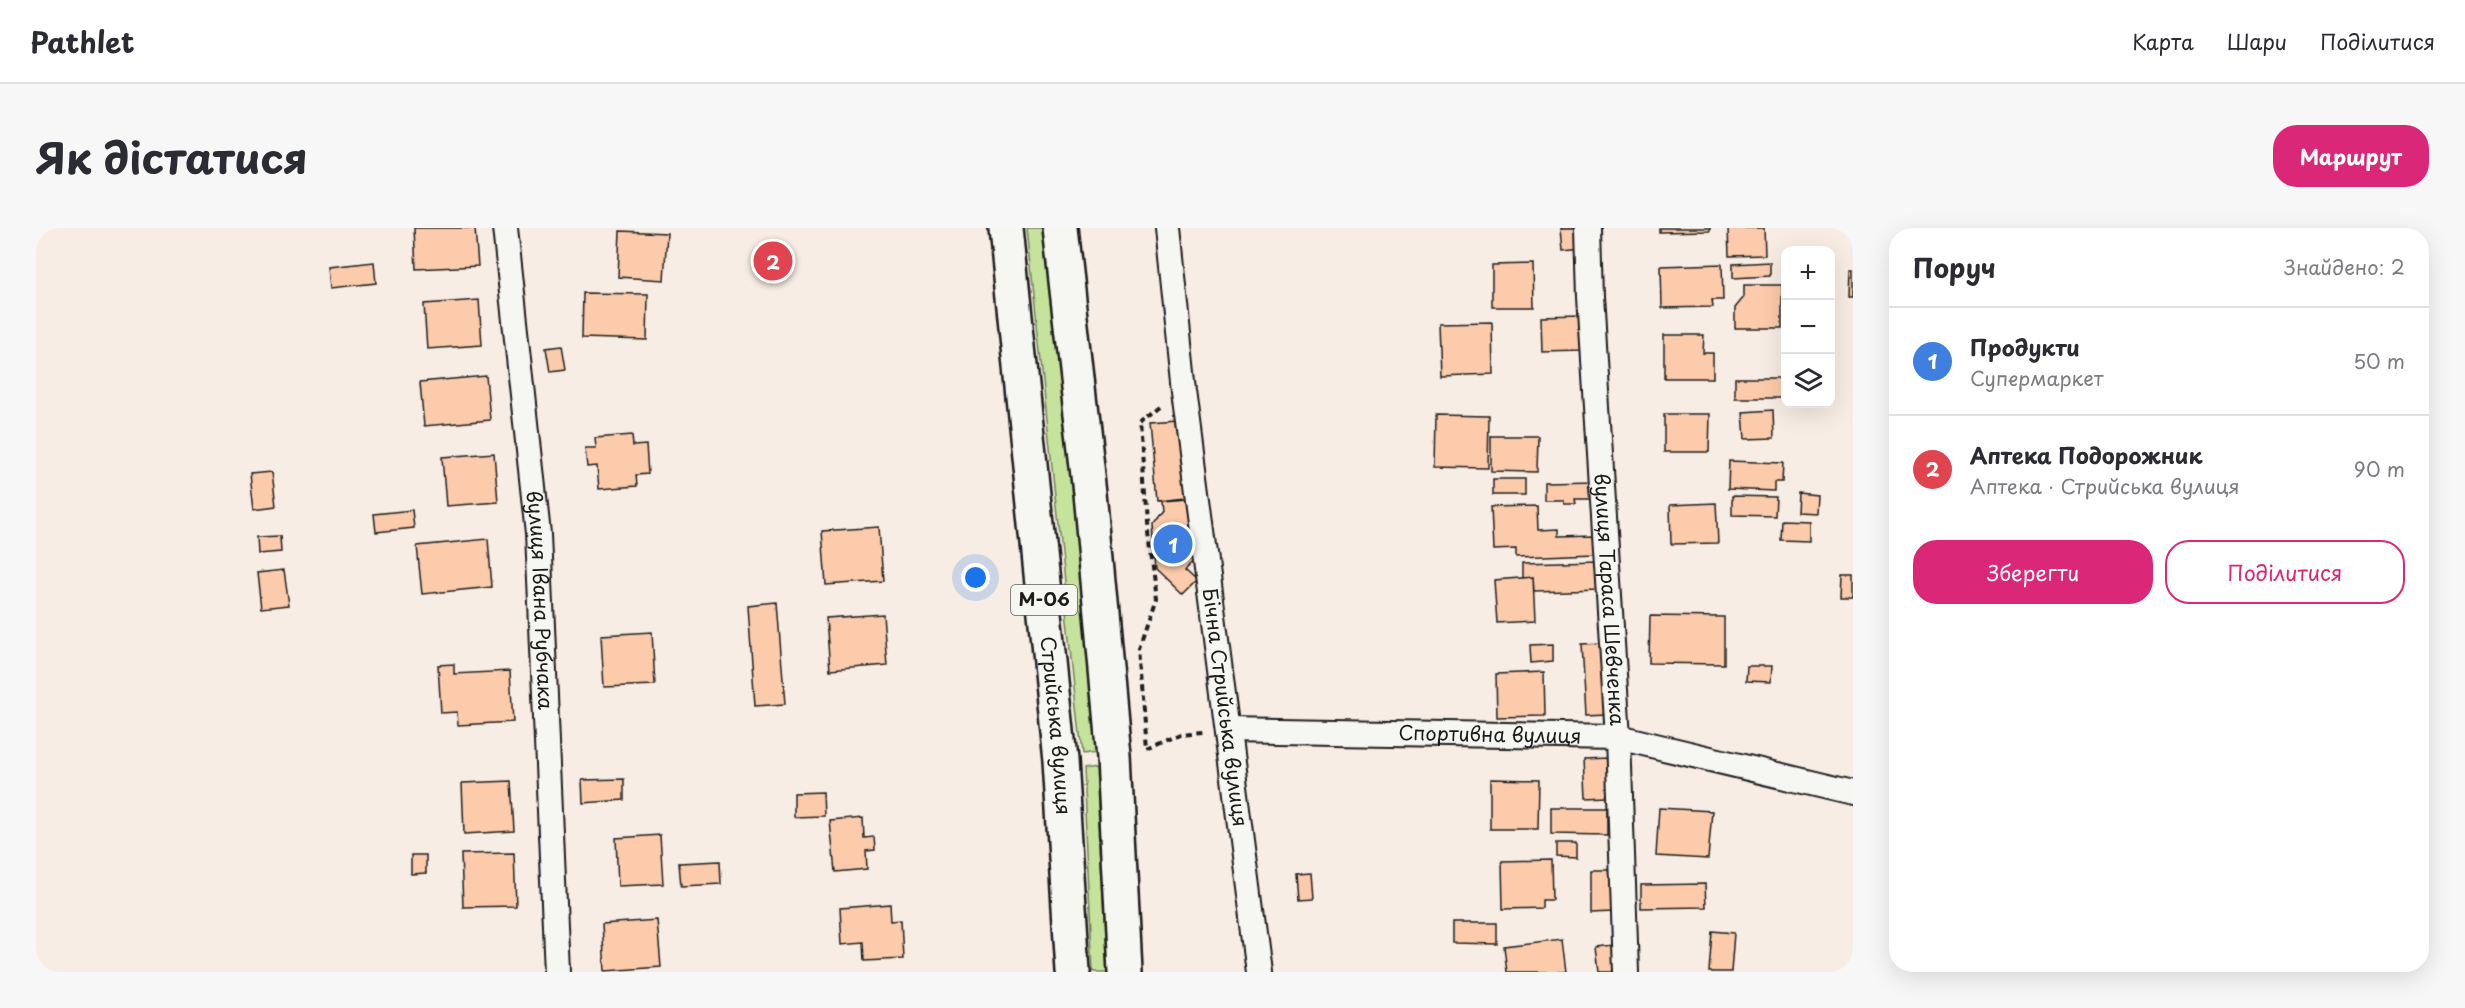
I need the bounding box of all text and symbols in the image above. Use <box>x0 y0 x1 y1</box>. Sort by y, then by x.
text: Pathlet <box>30 20 134 63</box>
text: Карта <box>2132 25 2194 57</box>
text: Шари <box>2227 25 2287 57</box>
text: Поділитися <box>2320 25 2435 57</box>
text: Як дістатися <box>36 125 308 188</box>
button: Маршрут <box>2273 125 2429 187</box>
pin: 2 <box>754 238 792 284</box>
map controls <box>1781 246 1835 408</box>
button: + <box>1781 246 1835 300</box>
text: Поруч <box>1913 248 1996 287</box>
text: Знайдено: 2 <box>2284 252 2405 282</box>
button: − <box>1781 300 1835 354</box>
text: Продукти <box>1970 330 2080 363</box>
text: 1 <box>1928 346 1937 376</box>
text: 50 m <box>2353 346 2405 376</box>
button: layers <box>1781 354 1835 408</box>
text: Супермаркет <box>1970 363 2103 393</box>
text: Аптека Подорожник <box>1970 438 2203 471</box>
text: 2 <box>1925 454 1940 484</box>
text: 90 m <box>2354 454 2405 484</box>
text: Аптека · Стрийська вулиця <box>1970 471 2240 501</box>
street label: вулиця Тараса Шевченка <box>1587 472 1633 727</box>
street label: вулиця Івана Рубчака <box>519 489 562 711</box>
pin: 1 <box>1154 522 1192 566</box>
button: Зберегти <box>1913 540 2153 604</box>
button: Поділитися <box>2165 540 2405 604</box>
your location <box>961 563 990 592</box>
road number: М-06 <box>1011 585 1077 615</box>
street label: Бічна Стрийська вулиця <box>1196 586 1256 828</box>
street label: Стрийська вулиця <box>1033 635 1079 816</box>
street label: Спортивна вулиця <box>1398 717 1582 750</box>

